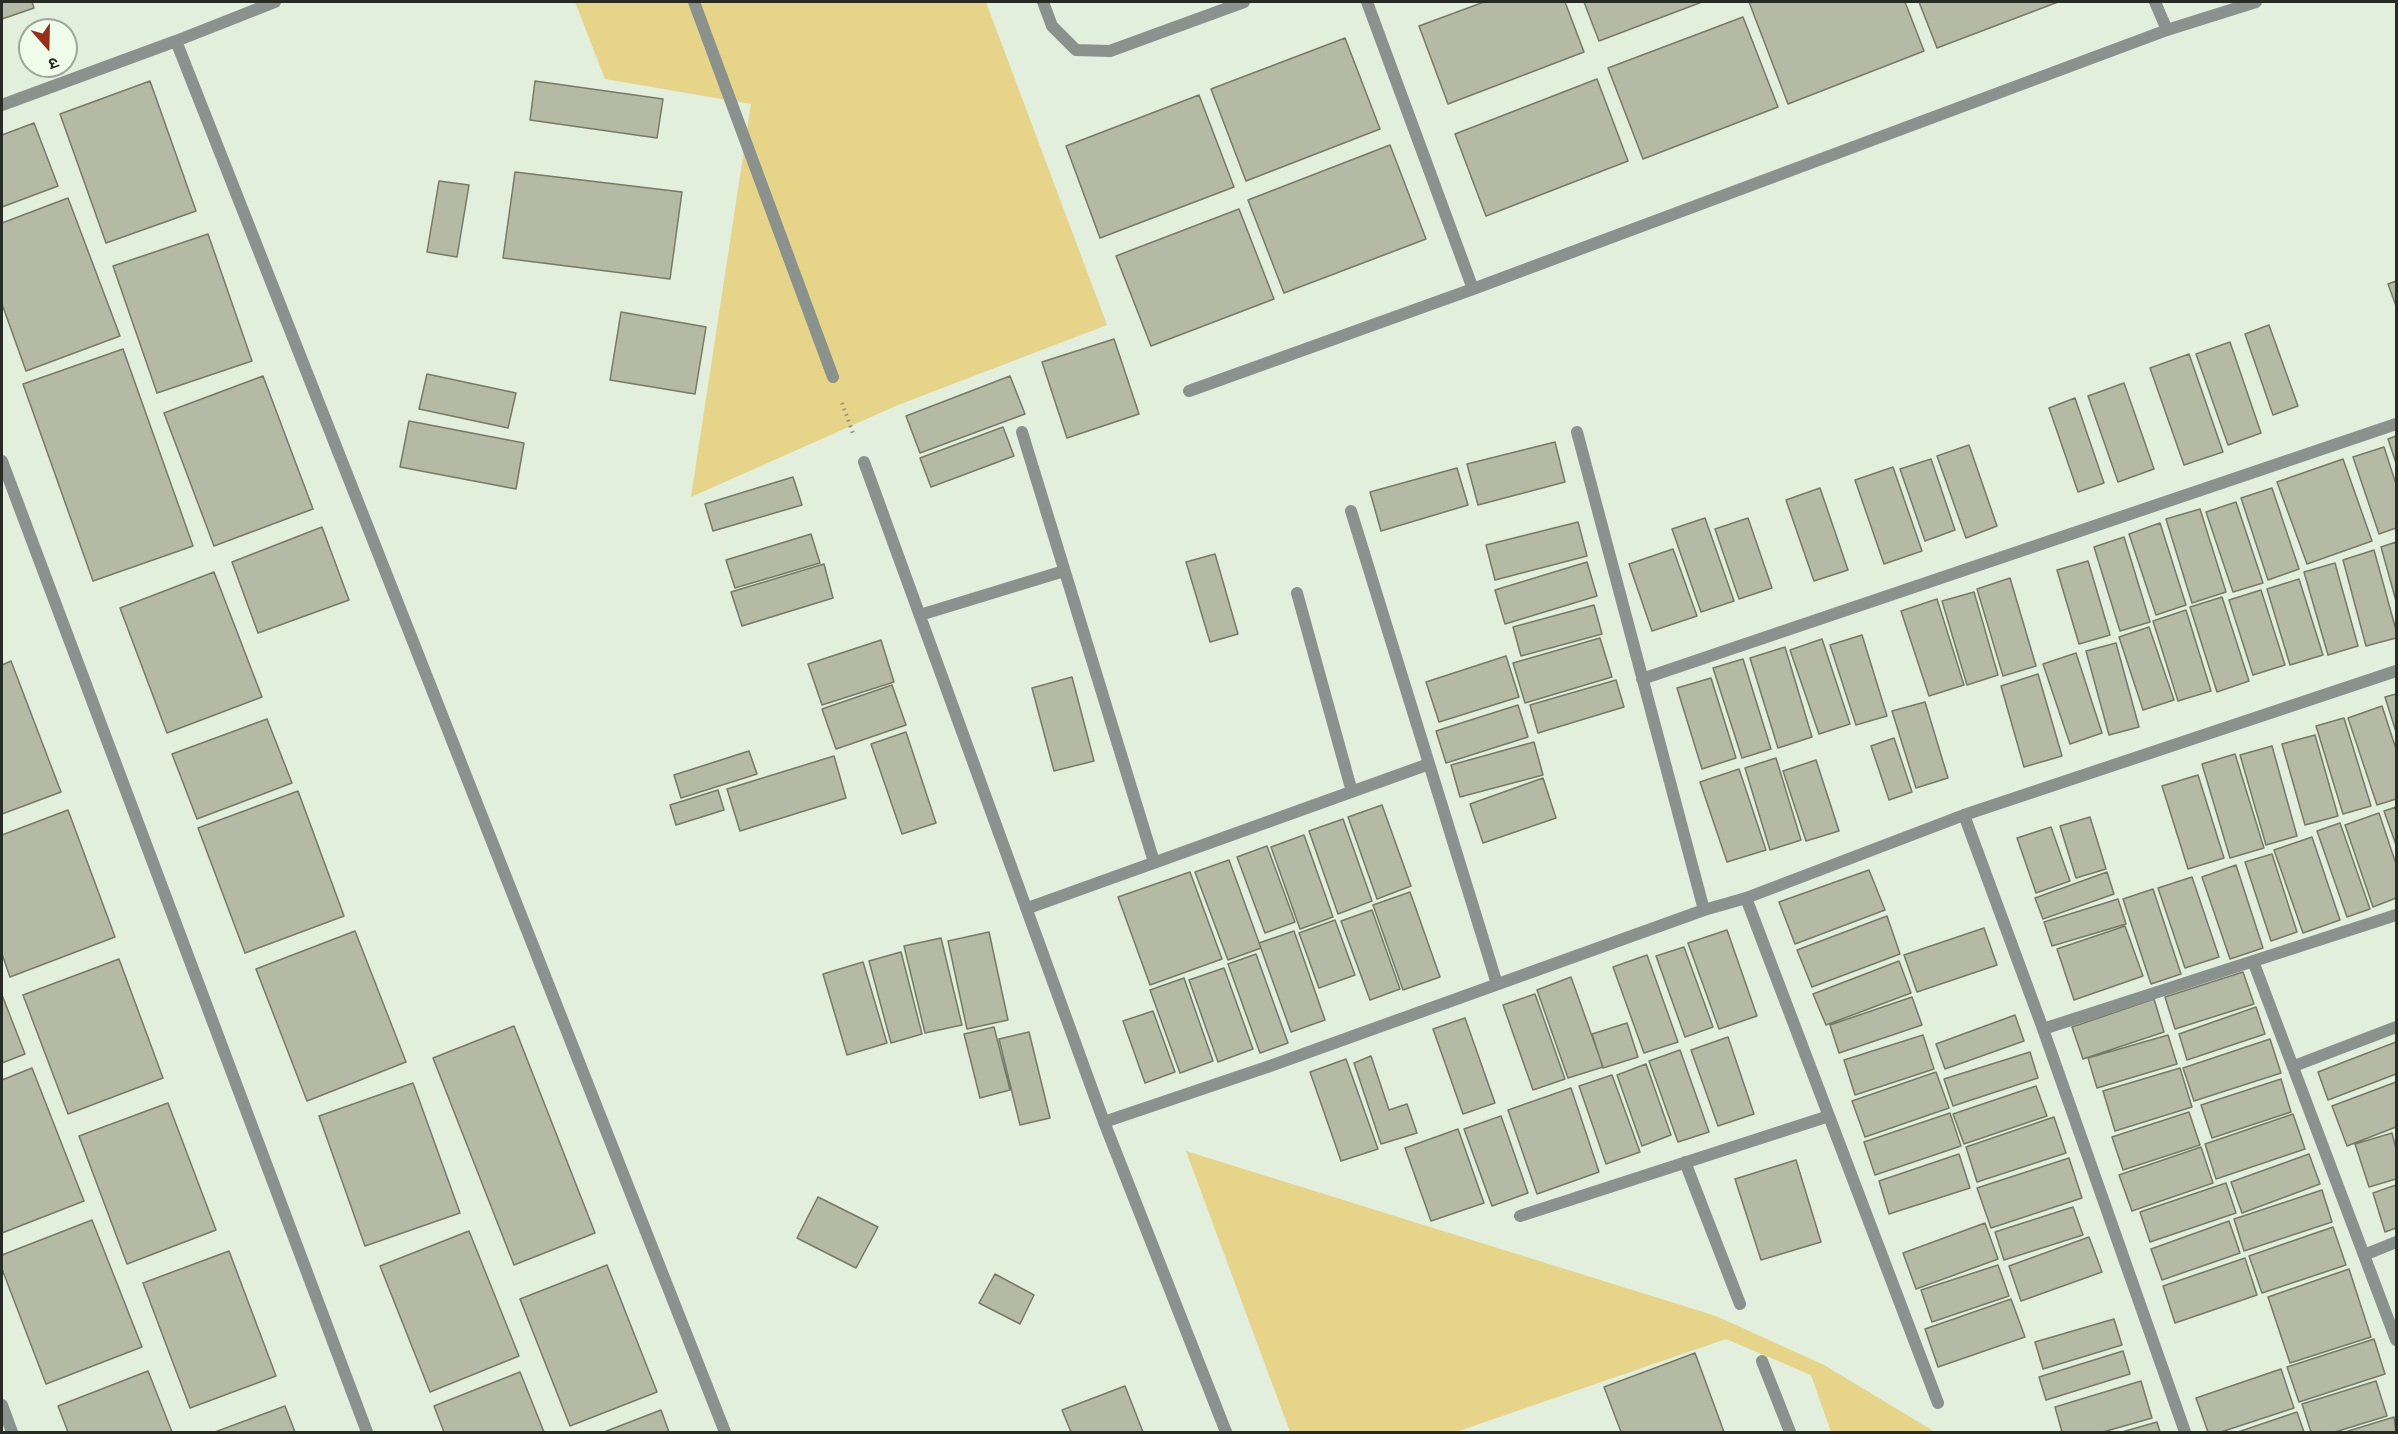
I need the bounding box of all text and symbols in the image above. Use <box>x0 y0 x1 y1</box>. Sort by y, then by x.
north arrow <box>18 18 78 78</box>
text: उ <box>46 52 62 75</box>

